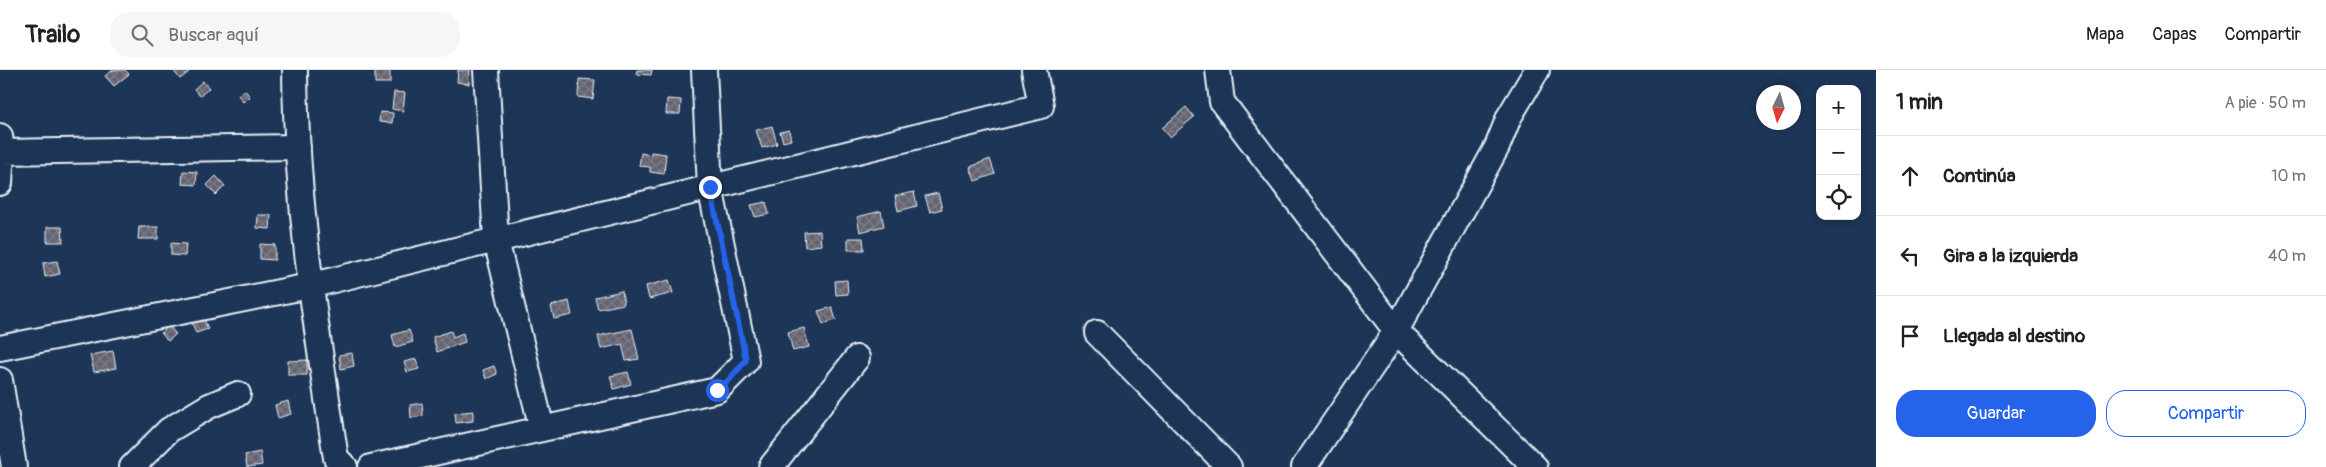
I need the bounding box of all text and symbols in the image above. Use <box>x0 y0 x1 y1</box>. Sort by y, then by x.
search box <box>110 12 460 57</box>
text: Trailo <box>25 20 80 49</box>
icon: search <box>128 21 156 49</box>
text: Buscar aquí <box>168 23 259 47</box>
text: Mapa <box>2086 23 2124 46</box>
text: Capas <box>2152 23 2197 46</box>
text: Compartir <box>2225 23 2301 46</box>
north arrow <box>1756 85 1801 130</box>
map controls <box>1816 85 1861 220</box>
button: + <box>1816 85 1861 130</box>
text: 1 min <box>1896 89 1943 116</box>
text: A pie · 50 m <box>2224 93 2306 113</box>
button: − <box>1816 130 1861 175</box>
icon: ahead <box>1896 162 1924 190</box>
text: Continúa <box>1943 164 2016 188</box>
text: 10 m <box>2271 166 2306 186</box>
button: locate <box>1816 175 1861 220</box>
route end <box>699 176 722 199</box>
icon: left <box>1896 242 1924 270</box>
text: Gira a la izquierda <box>1943 244 2078 268</box>
text: 40 m <box>2268 246 2306 266</box>
icon: arrive <box>1896 322 1924 350</box>
text: Llegada al destino <box>1943 324 2085 348</box>
route start <box>706 379 729 402</box>
button: Guardar <box>1896 390 2096 437</box>
button: Compartir <box>2106 390 2306 437</box>

